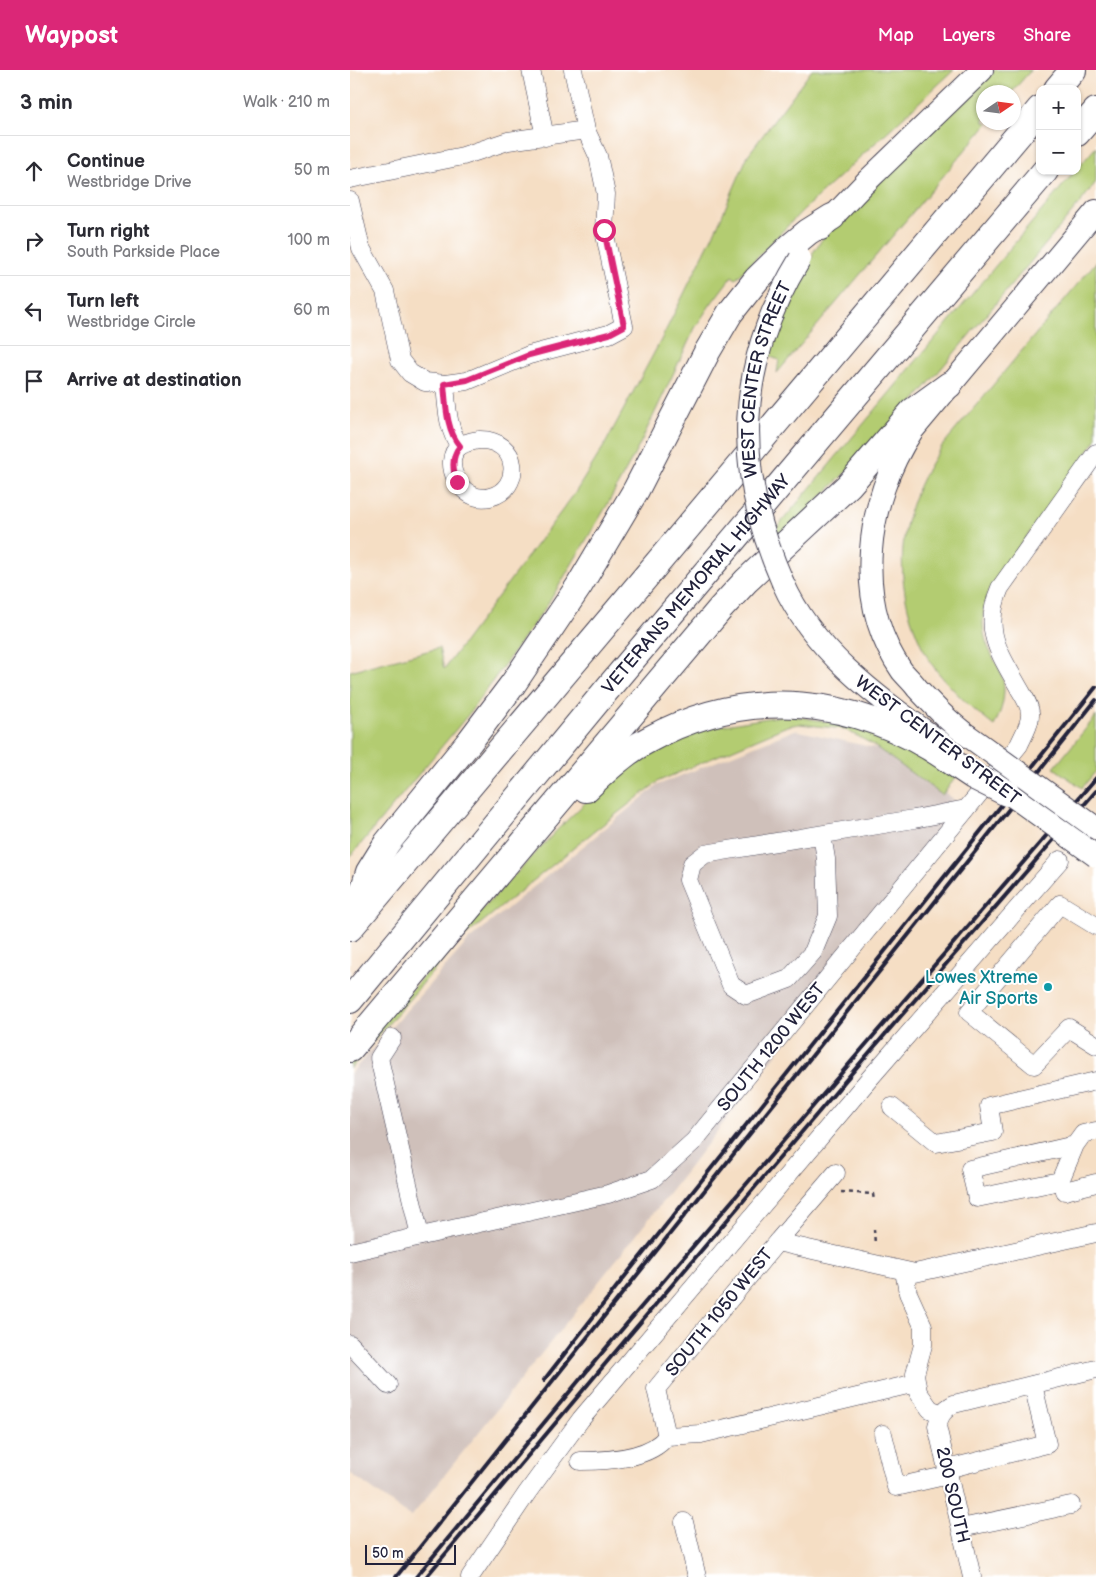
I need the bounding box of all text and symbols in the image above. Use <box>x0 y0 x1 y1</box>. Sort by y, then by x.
text: Waypost <box>25 21 118 50</box>
text: Map <box>878 25 914 46</box>
text: Layers <box>942 25 995 46</box>
text: Share <box>1023 25 1071 46</box>
north arrow <box>976 85 1021 130</box>
map controls <box>1036 85 1081 175</box>
button: + <box>1036 85 1081 130</box>
text: 3 min <box>20 90 73 115</box>
text: Walk · 210 m <box>243 93 330 112</box>
button: − <box>1036 130 1081 175</box>
text: Continue <box>67 150 145 173</box>
icon: ahead <box>20 157 48 185</box>
text: 50 m <box>294 161 330 180</box>
text: Westbridge Drive <box>67 173 191 192</box>
route start <box>593 219 616 242</box>
text: Turn right <box>67 220 150 243</box>
icon: right <box>20 227 48 255</box>
text: 100 m <box>287 231 330 250</box>
text: South Parkside Place <box>67 243 220 262</box>
street label: WEST CENTER STREET <box>738 278 796 479</box>
text: Turn left <box>67 290 139 313</box>
icon: left <box>20 297 48 325</box>
text: 60 m <box>293 301 330 320</box>
text: Westbridge Circle <box>67 313 196 332</box>
icon: arrive <box>20 367 48 395</box>
text: Arrive at destination <box>67 369 242 392</box>
street label: VETERANS MEMORIAL HIGHWAY <box>598 470 795 698</box>
route end <box>446 471 469 494</box>
street label: WEST CENTER STREET <box>851 671 1025 809</box>
place label: Lowes Xtreme Air Sports <box>925 967 1038 1009</box>
street label: SOUTH 1200 WEST <box>713 979 830 1116</box>
marker: Lowes Xtreme Air Sports <box>1042 981 1054 993</box>
street label: SOUTH 1050 WEST <box>661 1244 778 1381</box>
street label: 200 SOUTH <box>931 1445 974 1545</box>
scale bar <box>365 1542 456 1565</box>
text: 50 m <box>372 1545 404 1562</box>

